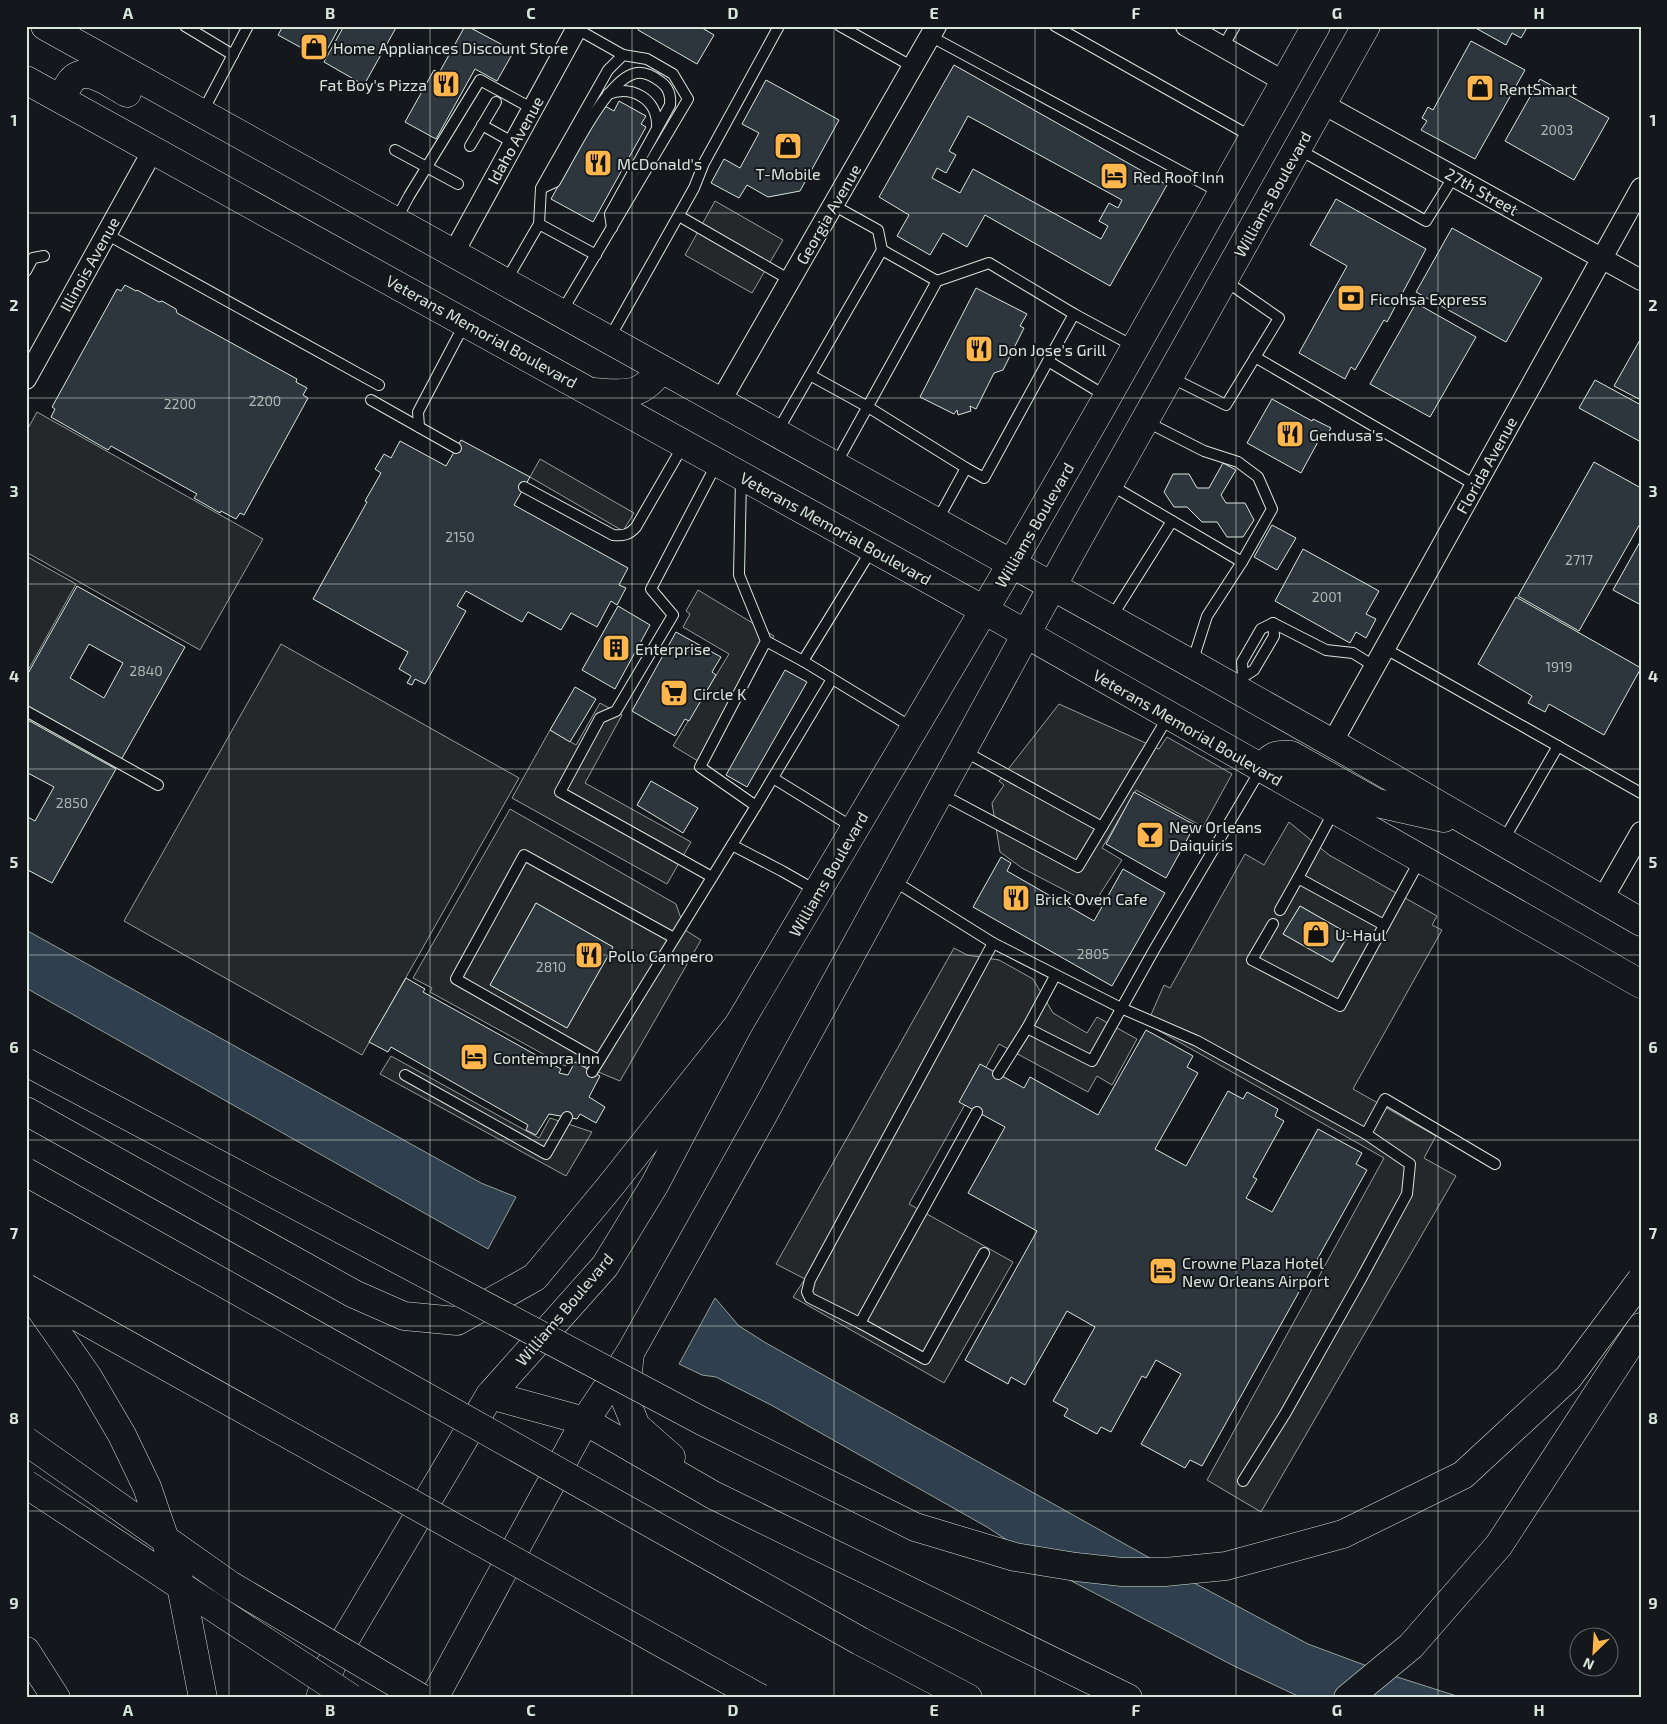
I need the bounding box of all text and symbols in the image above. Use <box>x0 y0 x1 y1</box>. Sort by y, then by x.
text: A <box>123 3 134 22</box>
text: B <box>325 3 335 22</box>
text: C <box>526 3 536 22</box>
text: D <box>728 3 739 22</box>
text: E <box>929 3 939 22</box>
text: F <box>1132 3 1141 22</box>
text: G <box>1332 3 1342 22</box>
text: H <box>1533 3 1545 22</box>
shop icon: Home Appliances Discount Store <box>299 32 329 62</box>
place label: Home Appliances Discount Store <box>333 38 568 57</box>
restaurant icon: Fat Boy's Pizza <box>431 69 461 99</box>
shop icon: RentSmart <box>1465 73 1495 103</box>
place label: Fat Boy's Pizza <box>319 75 427 94</box>
place label: RentSmart <box>1499 79 1577 98</box>
street label: Idaho Avenue <box>483 93 547 187</box>
text: 1 <box>11 110 17 129</box>
text: 1 <box>1650 110 1656 129</box>
house number: 2003 <box>1541 121 1573 138</box>
street label: Williams Boulevard <box>1229 128 1315 260</box>
shop icon: T-Mobile <box>773 131 803 161</box>
restaurant icon: McDonald's <box>583 148 613 178</box>
place label: McDonald's <box>617 154 702 173</box>
street label: Georgia Avenue <box>792 161 864 267</box>
hotel icon: Red Roof Inn <box>1099 161 1129 191</box>
street label: 27th Street <box>1442 163 1522 219</box>
place label: T-Mobile <box>755 164 821 183</box>
place label: Red Roof Inn <box>1133 167 1224 186</box>
street label: Illinois Avenue <box>55 213 123 315</box>
street label: Veterans Memorial Boulevard <box>383 270 581 392</box>
bank icon: Ficohsa Express <box>1336 283 1366 313</box>
place label: Ficohsa Express <box>1370 289 1487 308</box>
text: 2 <box>9 295 19 314</box>
text: 2 <box>1648 295 1658 314</box>
restaurant icon: Don Jose's Grill <box>964 334 994 364</box>
place label: Don Jose's Grill <box>998 340 1107 359</box>
house number: 2200 <box>249 392 281 409</box>
house number: 2200 <box>164 395 196 412</box>
street label: Florida Avenue <box>1452 413 1520 517</box>
restaurant icon: Gendusa's <box>1275 419 1305 449</box>
place label: Gendusa's <box>1309 425 1383 444</box>
street label: Williams Boulevard <box>990 459 1078 591</box>
street label: Veterans Memorial Boulevard <box>737 467 935 589</box>
text: 3 <box>9 481 19 500</box>
text: 3 <box>1648 481 1658 500</box>
house number: 2150 <box>445 528 475 545</box>
house number: 2717 <box>1565 551 1593 568</box>
house number: 2001 <box>1312 588 1342 605</box>
building icon: Enterprise <box>601 633 631 663</box>
place label: Enterprise <box>635 639 711 658</box>
house number: 1919 <box>1545 658 1573 675</box>
house number: 2840 <box>129 662 163 679</box>
street label: Veterans Memorial Boulevard <box>1090 665 1286 789</box>
text: 4 <box>9 666 19 685</box>
text: 4 <box>1648 666 1658 685</box>
supermarket icon: Circle K <box>659 678 689 708</box>
place label: Circle K <box>693 684 747 703</box>
house number: 2850 <box>56 794 88 811</box>
street label: Williams Boulevard <box>784 808 872 940</box>
place label: New Orleans Daiquiris <box>1169 817 1262 854</box>
bar icon: New Orleans Daiquiris <box>1135 820 1165 850</box>
text: 5 <box>10 852 19 871</box>
text: 5 <box>1649 852 1658 871</box>
restaurant icon: Brick Oven Cafe <box>1001 883 1031 913</box>
place label: Brick Oven Cafe <box>1035 889 1148 908</box>
shop icon: U-Haul <box>1301 919 1331 949</box>
place label: U-Haul <box>1335 925 1386 944</box>
restaurant icon: Pollo Campero <box>574 940 604 970</box>
house number: 2805 <box>1077 945 1109 962</box>
place label: Pollo Campero <box>608 946 714 965</box>
house number: 2810 <box>536 958 566 975</box>
text: 6 <box>9 1037 19 1056</box>
text: 6 <box>1648 1037 1658 1056</box>
hotel icon: Contempra Inn <box>459 1042 489 1072</box>
place label: Contempra Inn <box>493 1048 600 1067</box>
text: 7 <box>10 1223 19 1242</box>
text: 7 <box>1649 1223 1658 1242</box>
street label: Williams Boulevard <box>511 1249 617 1369</box>
place label: Crowne Plaza Hotel New Orleans Airport <box>1182 1253 1329 1290</box>
hotel icon: Crowne Plaza Hotel New Orleans Airport <box>1148 1256 1178 1286</box>
text: 8 <box>9 1408 19 1427</box>
text: 8 <box>1648 1408 1658 1427</box>
text: 9 <box>9 1593 19 1612</box>
text: 9 <box>1648 1593 1658 1612</box>
north arrow <box>1570 1626 1620 1676</box>
text: N <box>1580 1654 1596 1674</box>
text: A <box>123 1700 134 1719</box>
text: B <box>325 1700 335 1719</box>
text: C <box>526 1700 536 1719</box>
text: D <box>728 1700 739 1719</box>
text: E <box>929 1700 939 1719</box>
text: F <box>1132 1700 1141 1719</box>
text: G <box>1332 1700 1342 1719</box>
text: H <box>1533 1700 1545 1719</box>

